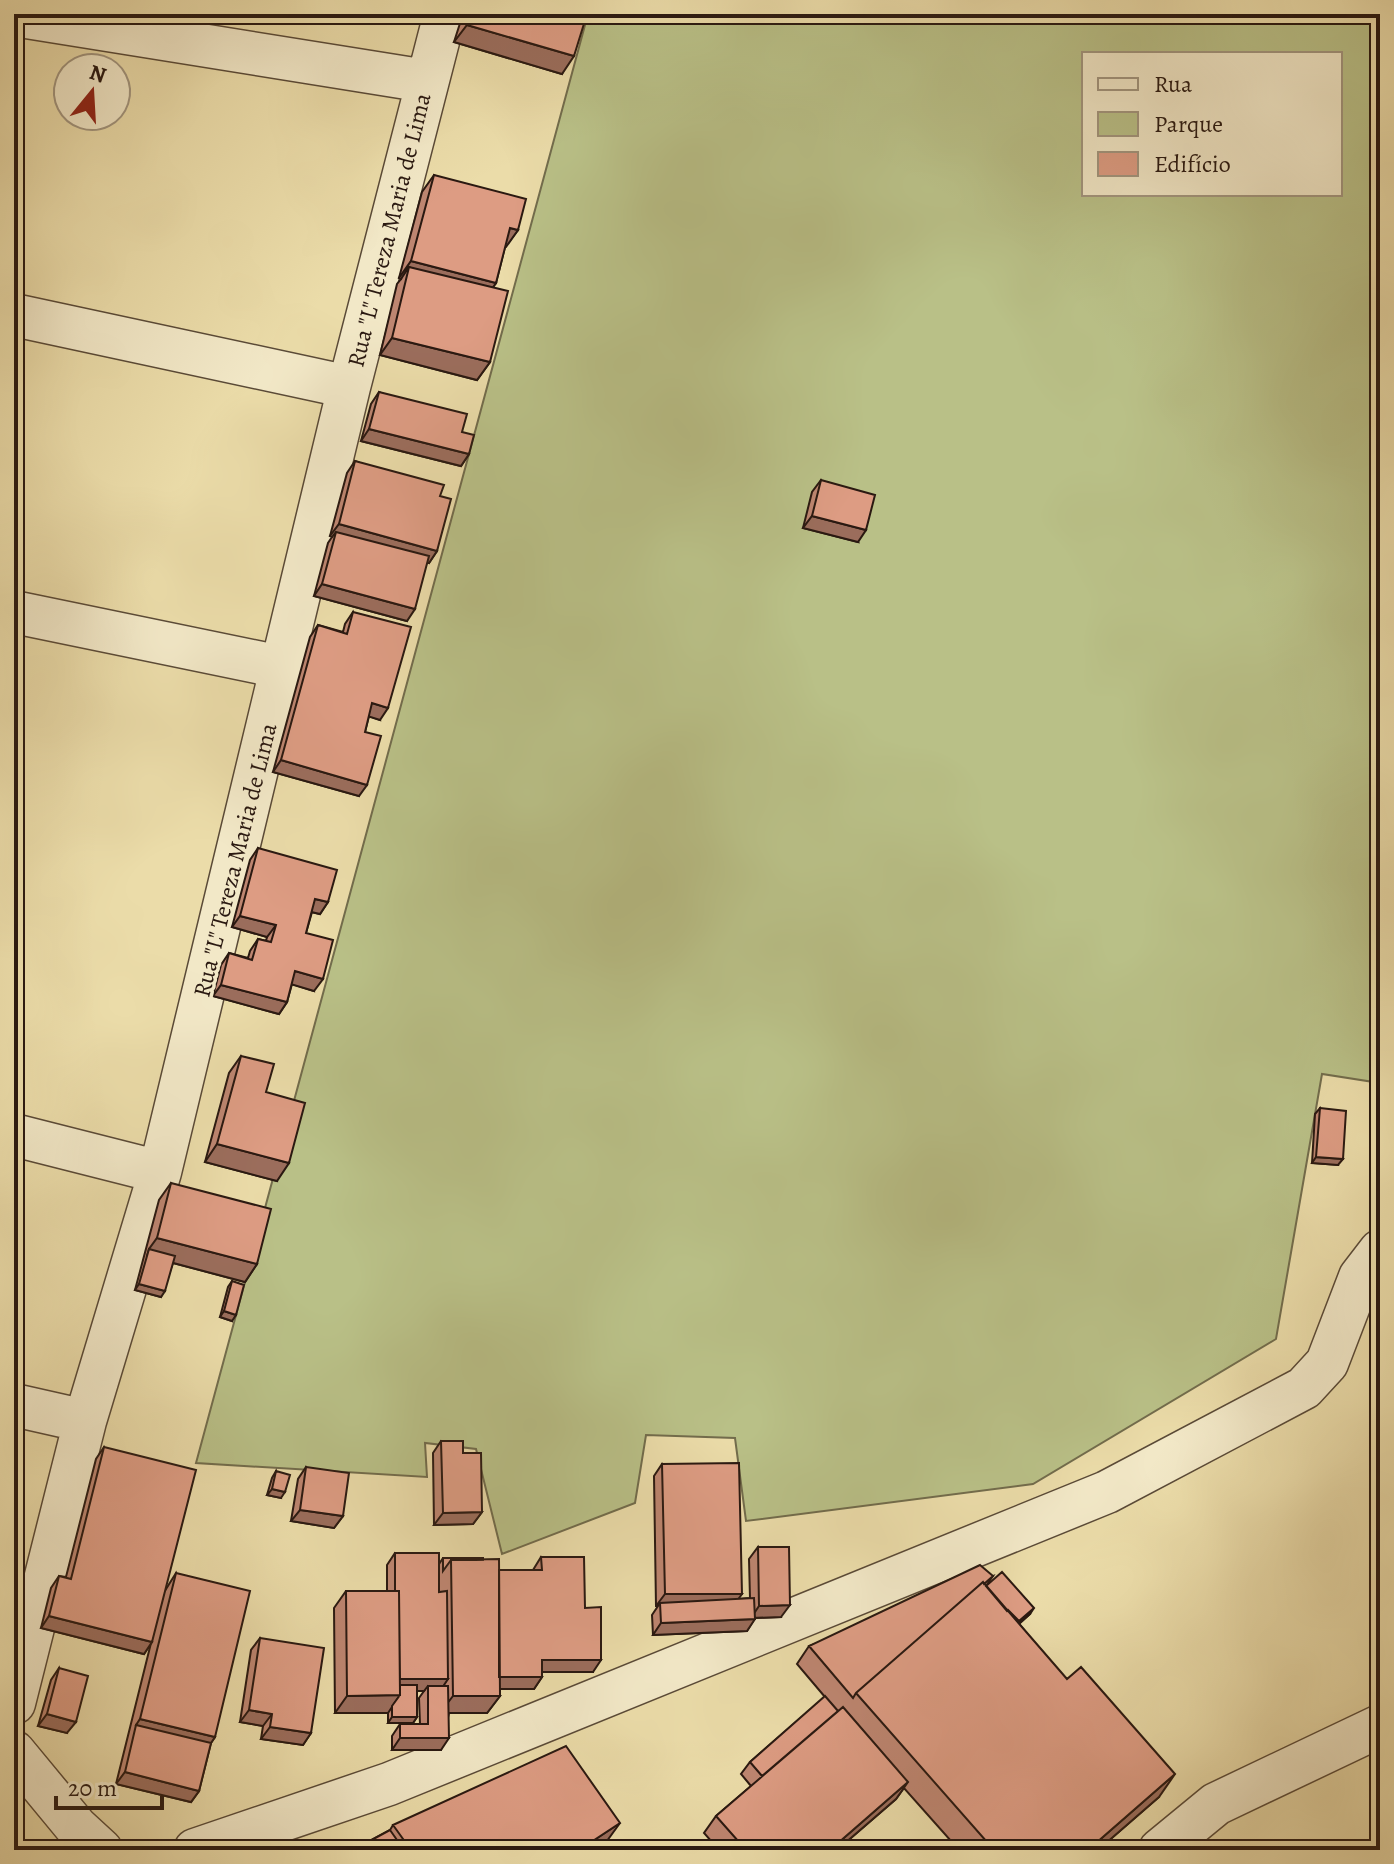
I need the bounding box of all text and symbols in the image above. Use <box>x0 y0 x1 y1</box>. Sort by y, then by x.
north arrow <box>52 52 132 132</box>
legend <box>1082 52 1342 196</box>
text: N <box>86 57 110 91</box>
text: Rua <box>1154 68 1193 100</box>
street label: Rua "L" Tereza Maria de Lima <box>339 89 439 370</box>
text: Parque <box>1154 108 1223 140</box>
text: Edifício <box>1154 148 1231 180</box>
street label: Rua "L" Tereza Maria de Lima <box>185 719 285 1000</box>
scale bar <box>56 1760 162 1810</box>
text: 20 m <box>68 1772 117 1804</box>

